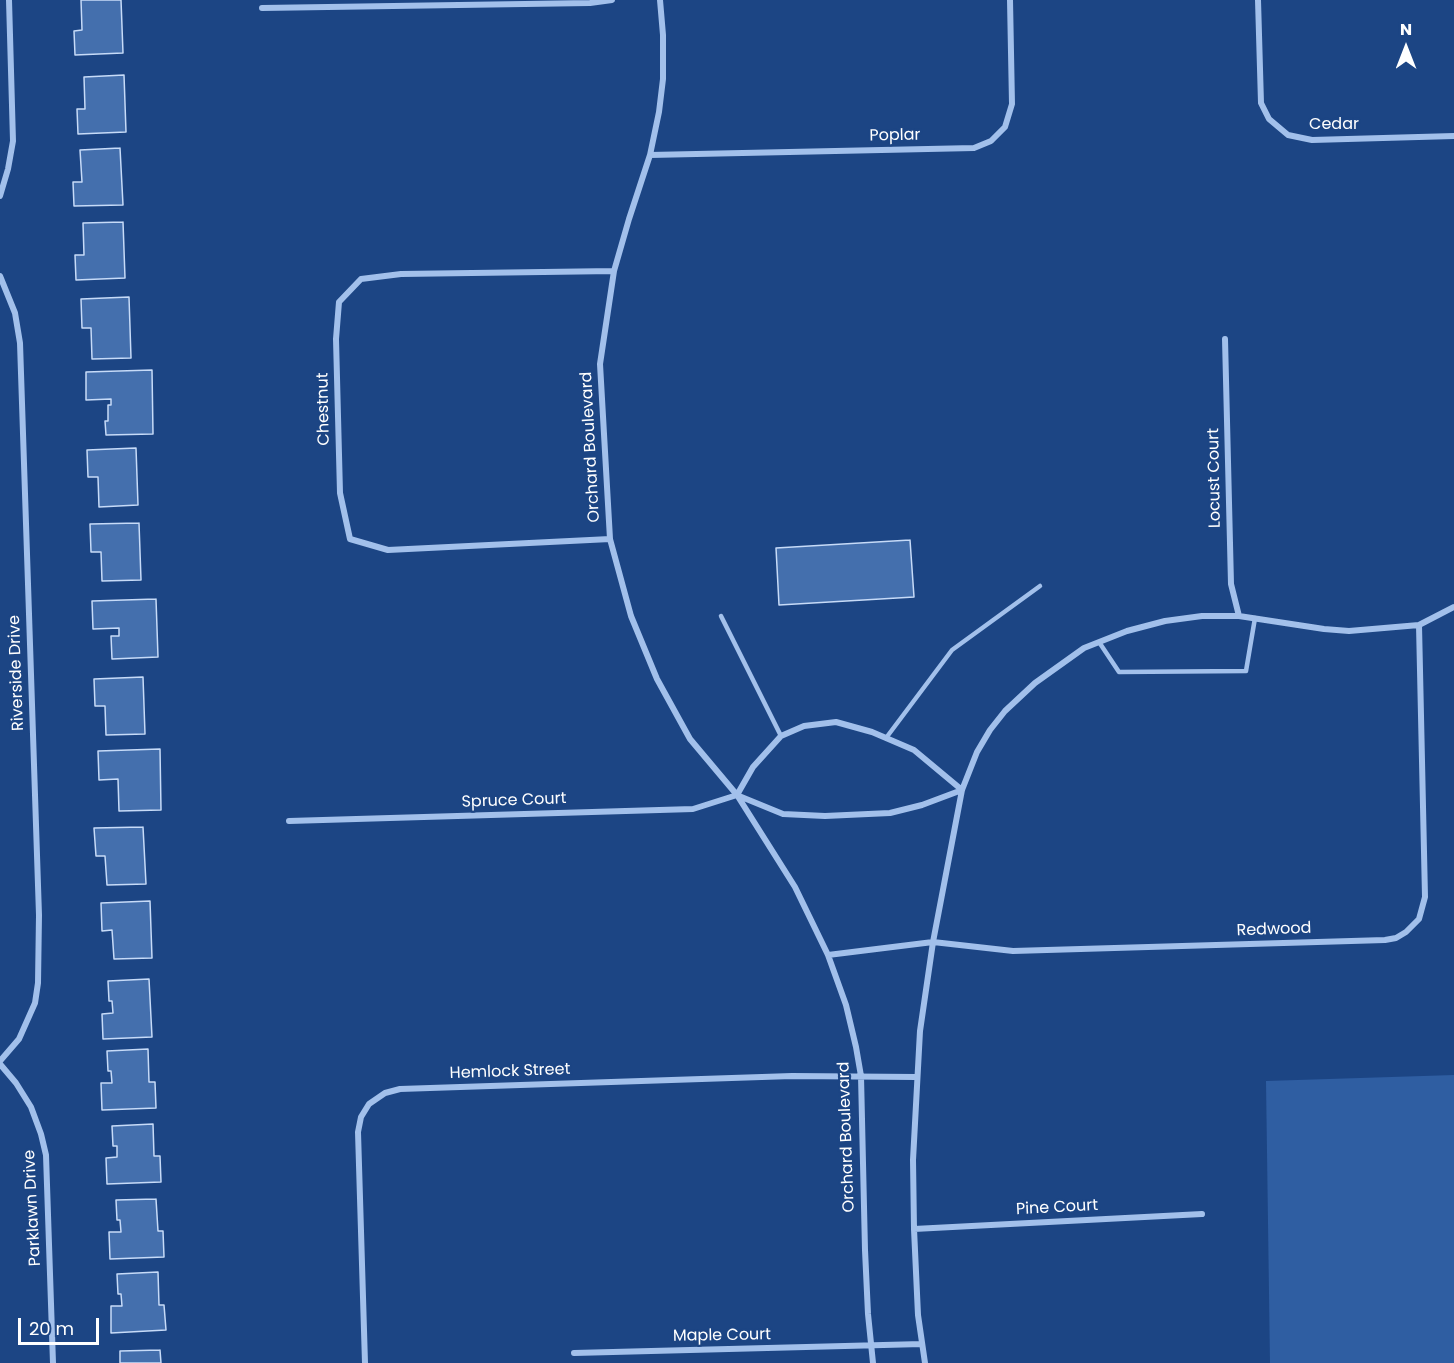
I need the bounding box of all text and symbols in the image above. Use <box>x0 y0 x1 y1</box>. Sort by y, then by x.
north arrow <box>1376 18 1436 78</box>
text: N <box>1400 18 1412 41</box>
street label: Cedar <box>1309 115 1359 135</box>
street label: Poplar <box>869 126 921 146</box>
street label: Orchard Boulevard <box>577 371 605 523</box>
street label: Chestnut <box>314 372 334 446</box>
street label: Locust Court <box>1205 428 1225 528</box>
street label: Riverside Drive <box>5 615 29 731</box>
street label: Spruce Court <box>461 790 567 812</box>
street label: Redwood <box>1236 919 1312 941</box>
street label: Hemlock Street <box>449 1060 571 1084</box>
street label: Orchard Boulevard <box>835 1061 859 1213</box>
street label: Parklawn Drive <box>20 1149 46 1267</box>
street label: Pine Court <box>1015 1196 1099 1220</box>
scale bar <box>21 1306 102 1344</box>
text: 20 m <box>29 1316 74 1341</box>
street label: Maple Court <box>673 1326 771 1346</box>

